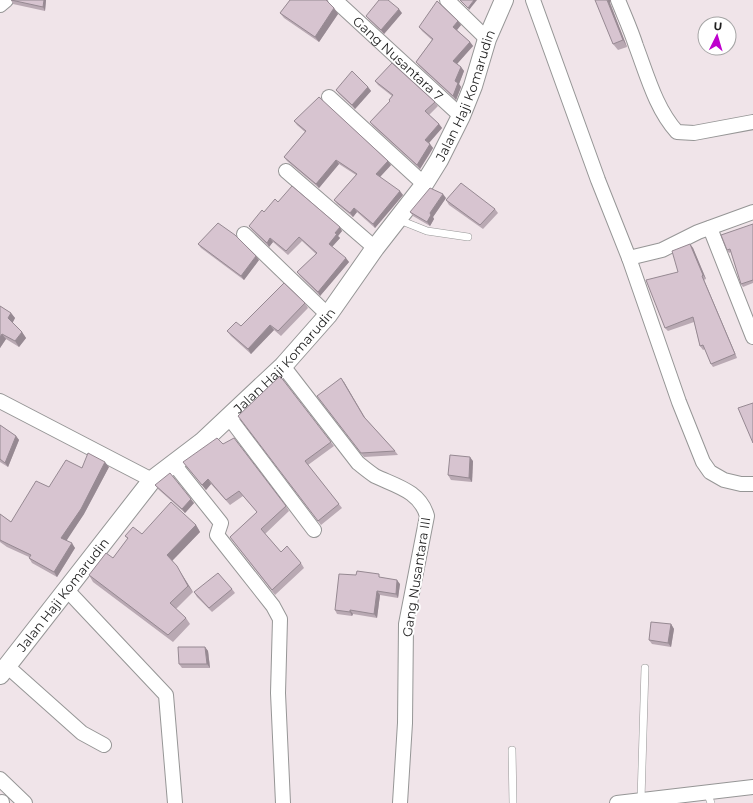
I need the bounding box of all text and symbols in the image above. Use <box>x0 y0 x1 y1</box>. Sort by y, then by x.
street label: Gang Nusantara 7 <box>350 13 447 104</box>
north arrow <box>697 16 737 56</box>
text: U <box>713 19 723 33</box>
street label: Jalan Haji Komarudin <box>431 27 498 164</box>
street label: Jalan Haji Komarudin <box>229 305 338 417</box>
street label: Gang Nusantara III <box>399 516 433 638</box>
street label: Jalan Haji Komarudin <box>13 534 112 655</box>

